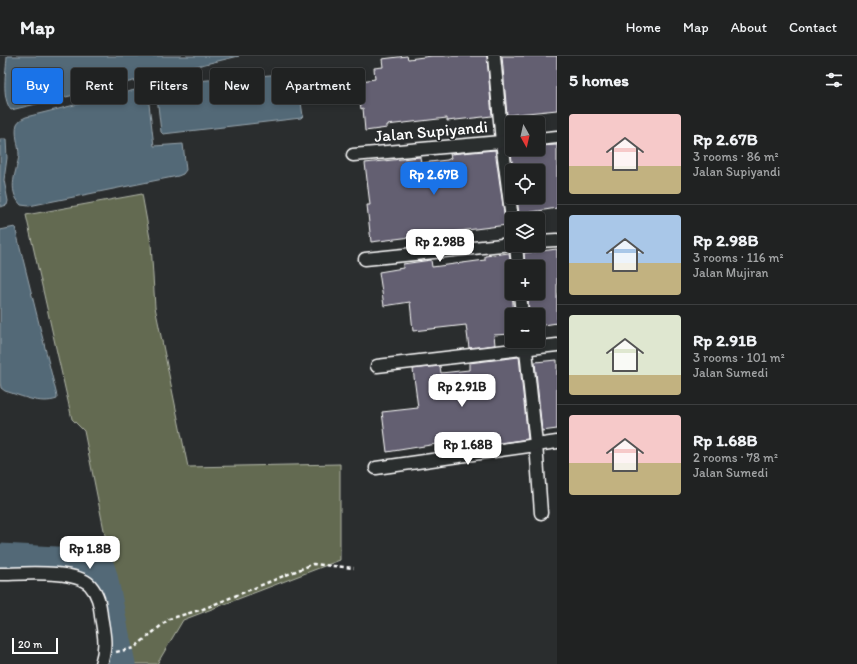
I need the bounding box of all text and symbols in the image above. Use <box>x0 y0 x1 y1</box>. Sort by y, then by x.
text: Map <box>20 16 55 39</box>
text: Home <box>626 19 661 36</box>
text: Map <box>683 19 709 36</box>
text: About <box>731 19 767 36</box>
text: Contact <box>789 19 837 36</box>
chip: Buy <box>12 68 63 104</box>
chip: Rent <box>71 68 127 104</box>
chip: Filters <box>135 68 202 104</box>
chip: New <box>210 68 264 104</box>
chip: Apartment <box>272 68 365 104</box>
icon: filters <box>823 69 845 91</box>
text: 5 homes <box>569 70 629 90</box>
street label: Jalan Supiyandi <box>373 116 489 146</box>
north arrow <box>505 116 545 156</box>
map controls <box>505 116 545 348</box>
text: Rp 2.67B <box>693 129 758 149</box>
icon: home <box>601 130 649 178</box>
text: 3 rooms · 86 m² <box>693 149 779 164</box>
pin: Rp 2.67B <box>393 162 475 196</box>
button: locate <box>505 164 545 204</box>
text: Jalan Supiyandi <box>693 164 780 179</box>
text: Rp 2.67B <box>409 167 459 182</box>
button: layers <box>505 212 545 252</box>
pin: Rp 2.98B <box>399 229 481 263</box>
text: Rp 2.98B <box>693 230 758 250</box>
icon: home <box>601 231 649 279</box>
text: Rp 2.98B <box>415 234 465 249</box>
text: 3 rooms · 116 m² <box>693 250 784 265</box>
button: + <box>505 260 545 300</box>
text: Jalan Mujiran <box>693 265 769 280</box>
button: − <box>505 308 545 348</box>
text: Rp 2.91B <box>693 330 757 350</box>
icon: home <box>601 331 649 379</box>
text: 3 rooms · 101 m² <box>693 350 785 365</box>
text: Jalan Sumedi <box>693 365 768 380</box>
pin: Rp 2.91B <box>421 374 503 408</box>
text: Rp 2.91B <box>438 379 486 394</box>
text: Rp 1.68B <box>693 430 757 450</box>
icon: home <box>601 431 649 479</box>
pin: Rp 1.68B <box>427 432 509 466</box>
text: Rp 1.68B <box>443 437 493 452</box>
text: 2 rooms · 78 m² <box>693 450 778 465</box>
text: Jalan Sumedi <box>693 465 768 480</box>
pin: Rp 1.8B <box>53 536 127 570</box>
text: Rp 1.8B <box>69 541 111 556</box>
scale bar <box>12 636 58 655</box>
text: 20 m <box>18 638 42 651</box>

